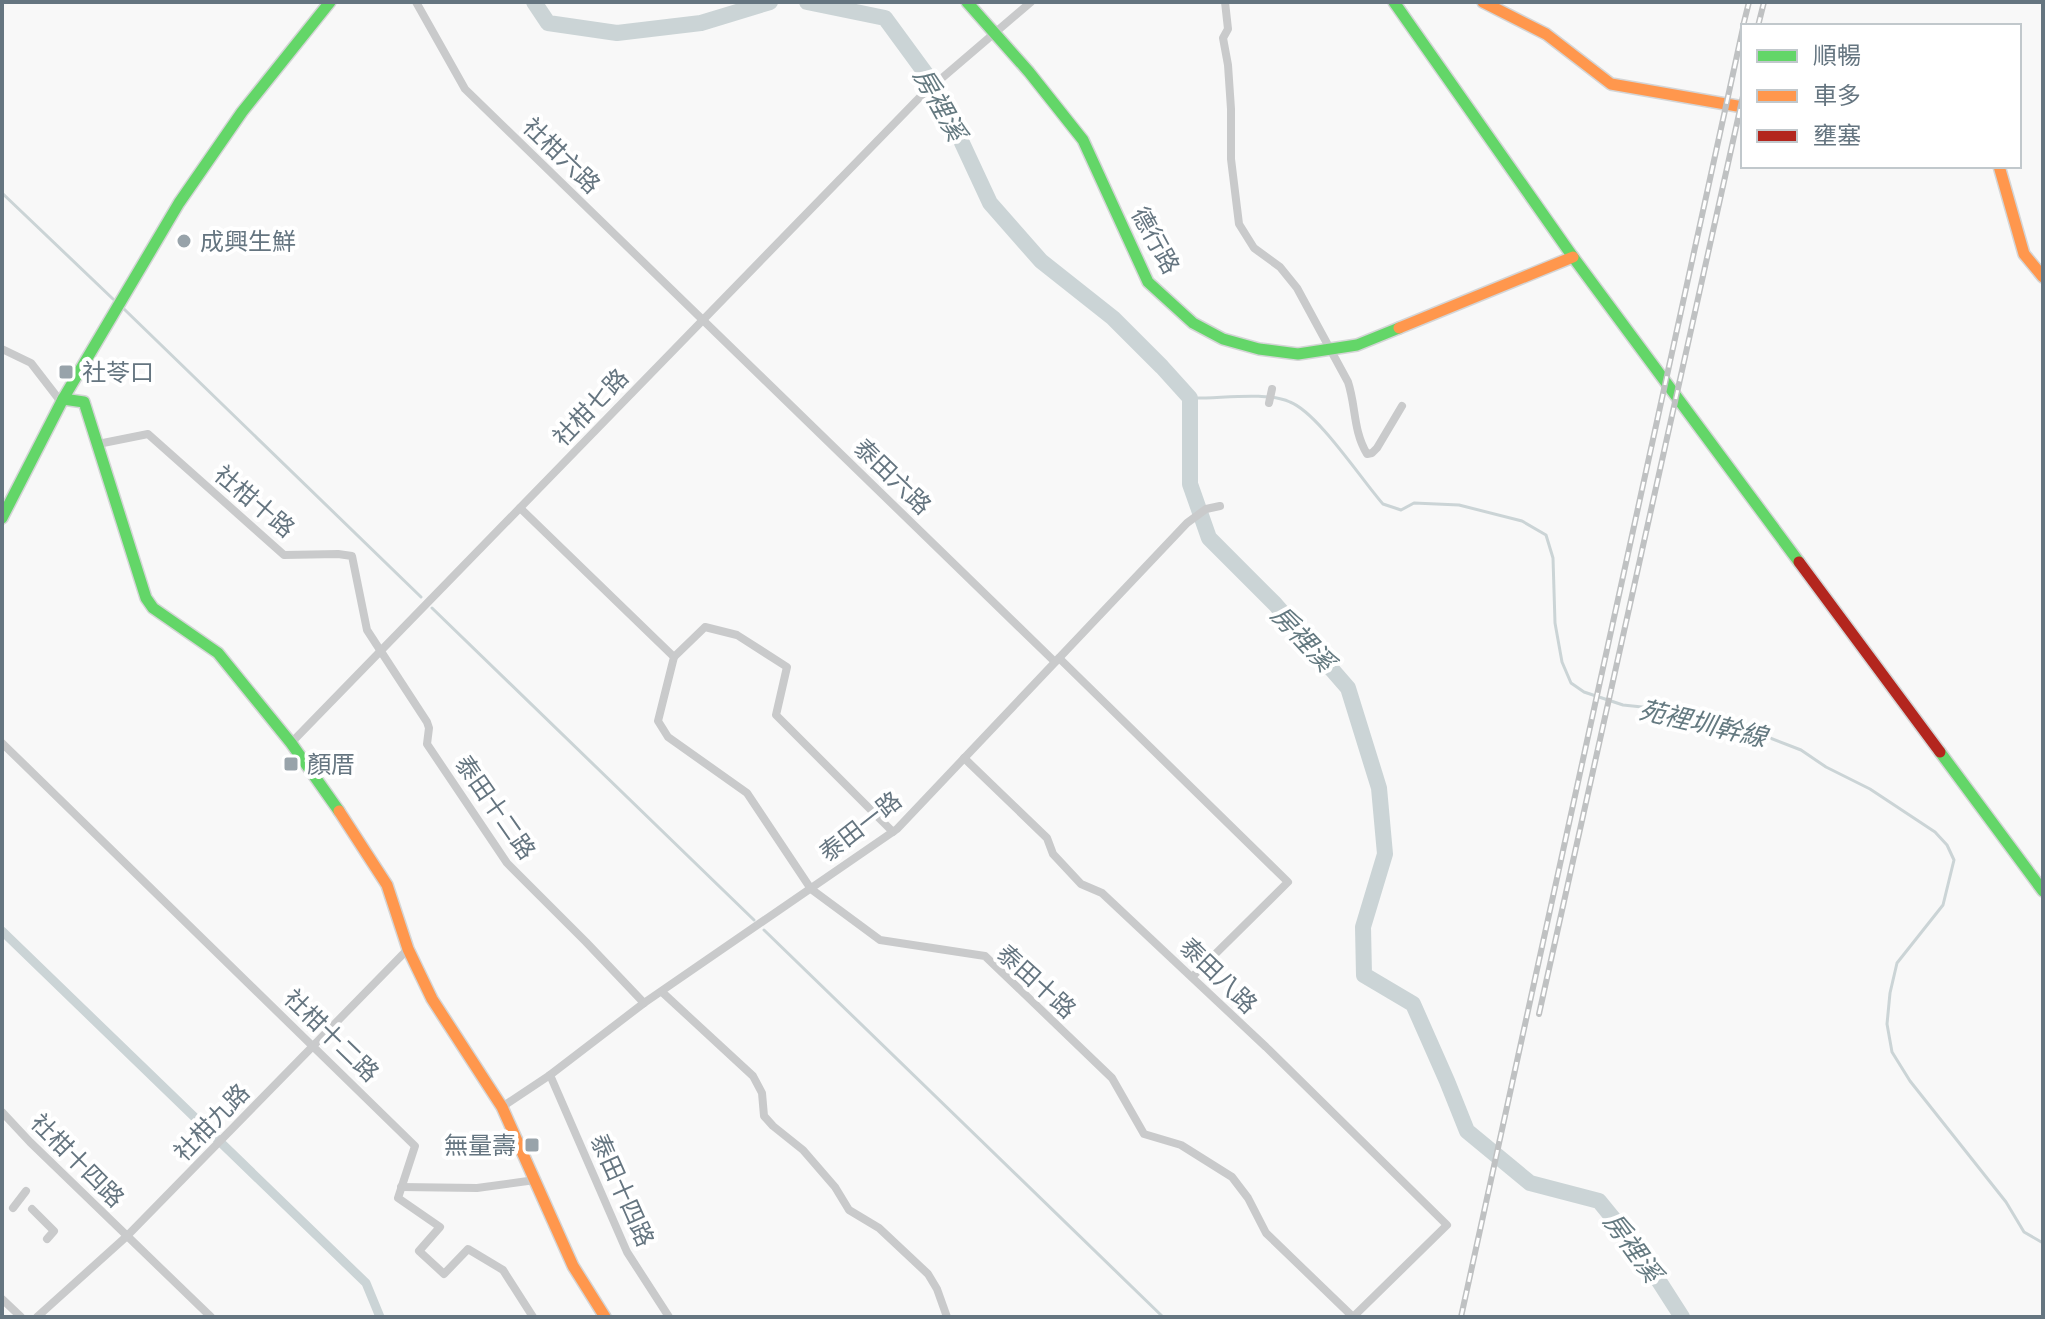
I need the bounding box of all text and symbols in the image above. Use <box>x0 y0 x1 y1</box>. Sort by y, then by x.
legend <box>1741 24 2021 168</box>
text: 順暢 <box>1813 40 1861 70</box>
water label: 房裡溪 <box>907 62 975 150</box>
text: 車多 <box>1813 80 1861 110</box>
street label: 社柑六路 <box>517 111 607 199</box>
text: 壅塞 <box>1813 120 1861 150</box>
street label: 德行路 <box>1125 201 1187 279</box>
place label: 成興生鮮 <box>200 226 296 256</box>
marker: 成興生鮮 <box>175 232 193 250</box>
place label: 社苓口 <box>82 357 154 387</box>
street label: 社柑七路 <box>546 362 634 452</box>
marker: 社苓口 <box>57 363 75 381</box>
street label: 泰田六路 <box>848 432 938 520</box>
street label: 社柑十路 <box>209 459 301 543</box>
water label: 房裡溪 <box>1264 598 1344 681</box>
water label: 苑裡圳幹線 <box>1636 692 1773 754</box>
place label: 顏厝 <box>307 749 355 779</box>
street label: 泰田十二路 <box>449 749 543 865</box>
marker: 顏厝 <box>282 755 300 773</box>
street label: 泰田一路 <box>813 785 907 867</box>
street label: 泰田八路 <box>1174 931 1264 1019</box>
street label: 泰田十路 <box>991 938 1083 1024</box>
street label: 社柑十二路 <box>278 983 386 1087</box>
street label: 社柑九路 <box>167 1077 255 1167</box>
street label: 社柑十四路 <box>25 1107 131 1213</box>
street label: 泰田十四路 <box>585 1129 661 1251</box>
place label: 無量壽 <box>444 1130 516 1160</box>
marker: 無量壽 <box>523 1136 541 1154</box>
water label: 房裡溪 <box>1597 1206 1672 1291</box>

